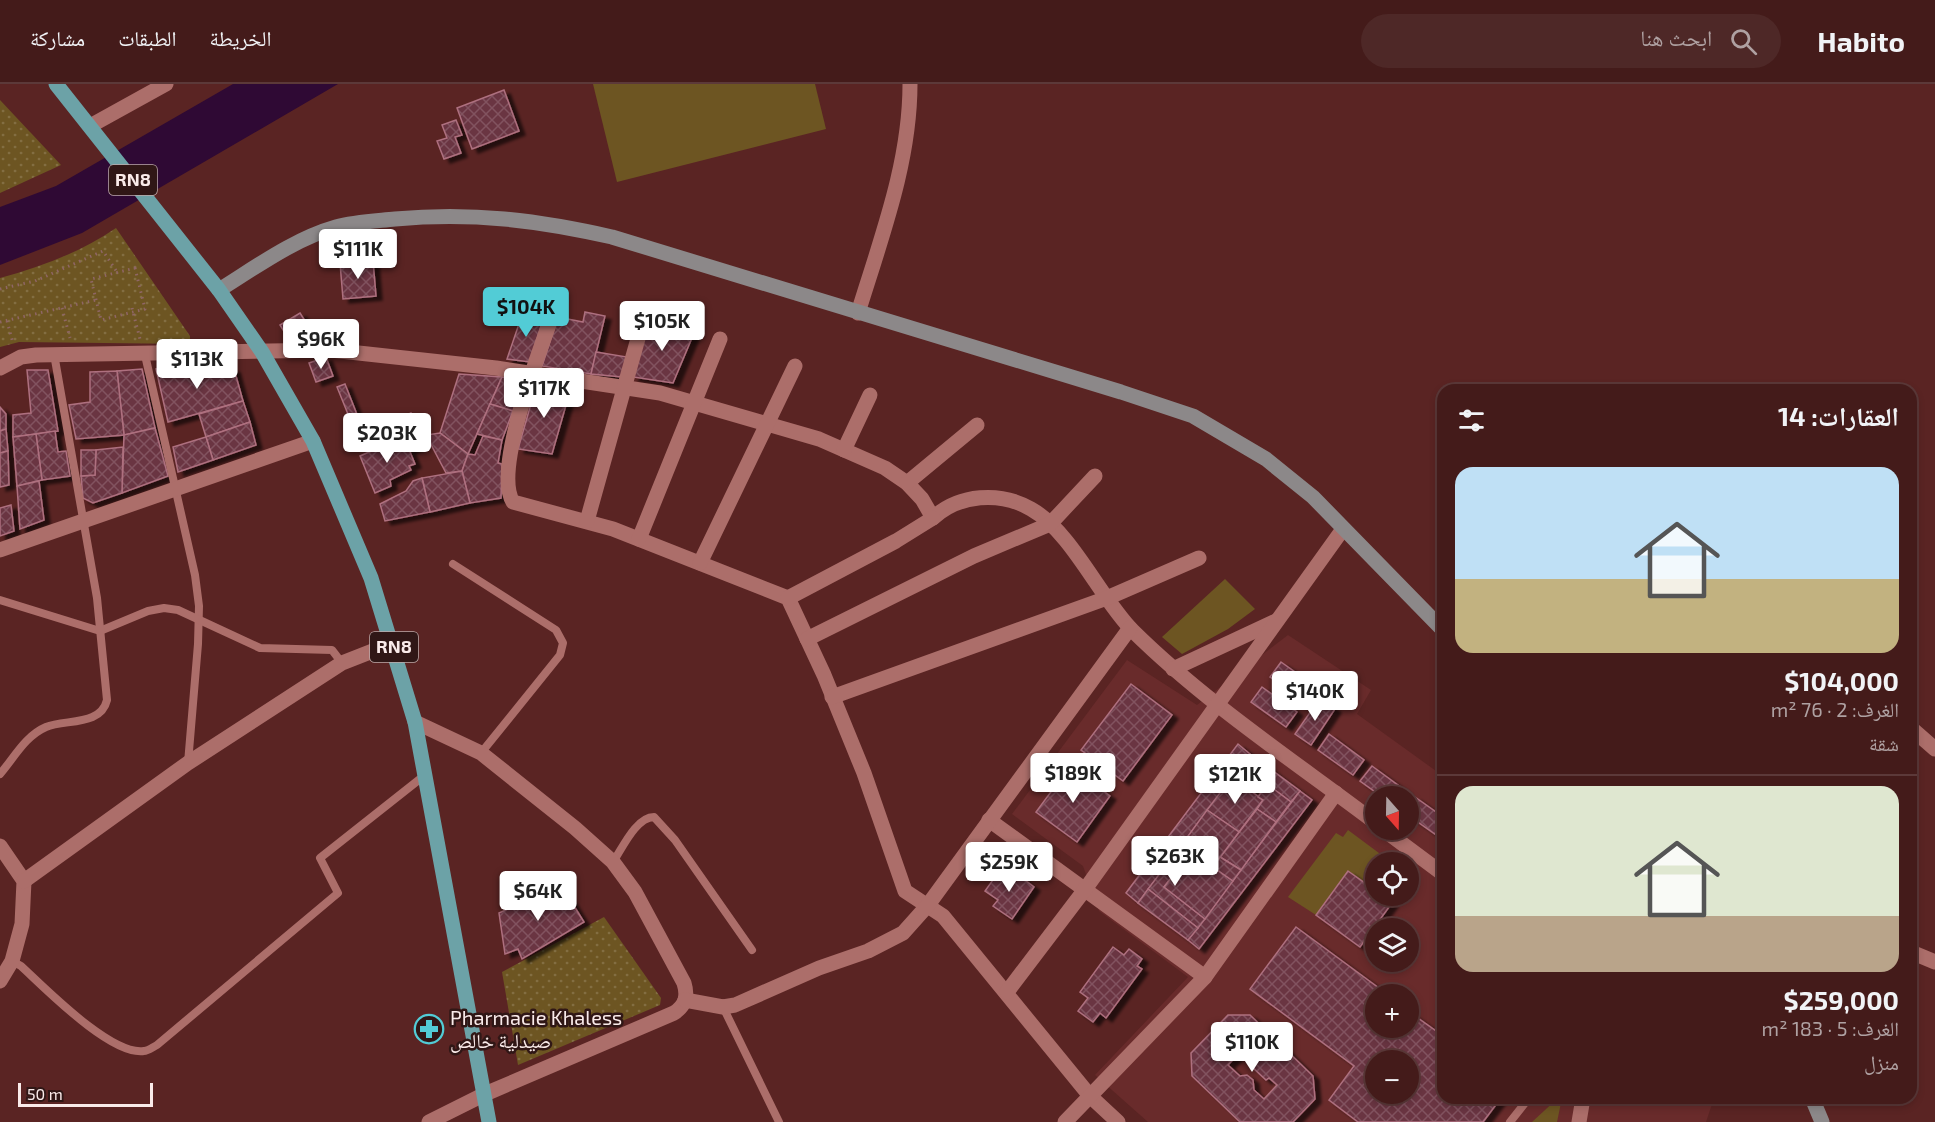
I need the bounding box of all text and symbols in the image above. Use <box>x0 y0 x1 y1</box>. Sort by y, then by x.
search box <box>1361 14 1781 68</box>
text: ابحث هنا <box>1640 24 1712 50</box>
text: Habito <box>1817 24 1905 58</box>
text: مشاركة <box>30 25 85 50</box>
text: الطبقات <box>118 25 177 50</box>
text: الخريطة <box>210 25 271 50</box>
icon: search <box>1727 25 1760 58</box>
road number: RN8 <box>109 165 157 195</box>
pin: $111K <box>316 229 400 280</box>
text: $111K <box>333 236 383 260</box>
pin: $104K <box>484 287 568 338</box>
text: $104K <box>497 294 555 318</box>
pin: $105K <box>620 301 704 352</box>
text: $105K <box>634 308 690 332</box>
pin: $96K <box>285 319 357 370</box>
text: $96K <box>297 326 345 350</box>
pin: $113K <box>155 339 239 390</box>
text: $113K <box>171 346 223 370</box>
pin: $117K <box>502 368 586 419</box>
text: $117K <box>518 375 570 399</box>
text: العقارات: 14 <box>1778 400 1899 431</box>
icon: filters <box>1455 404 1488 437</box>
pin: $203K <box>345 413 429 464</box>
text: $203K <box>357 420 417 444</box>
icon: home <box>1623 506 1731 614</box>
road number: RN8 <box>370 632 418 662</box>
text: $104,000 <box>1784 665 1899 696</box>
pin: $140K <box>1273 671 1357 722</box>
text: $140K <box>1286 678 1344 702</box>
text: الغرف: 2 · 76 m² <box>1771 697 1899 721</box>
text: شقة <box>1869 731 1899 755</box>
pin: $189K <box>1031 753 1115 804</box>
pin: $121K <box>1193 754 1277 805</box>
text: $189K <box>1044 760 1102 784</box>
text: $121K <box>1208 761 1262 785</box>
north arrow <box>1365 786 1419 840</box>
map controls <box>1365 786 1419 1104</box>
icon: home <box>1623 825 1731 933</box>
pin: $263K <box>1133 836 1217 887</box>
pin: $259K <box>967 842 1051 893</box>
text: $263K <box>1145 843 1205 867</box>
text: $259K <box>980 849 1038 873</box>
button: locate <box>1365 852 1419 906</box>
pin: $64K <box>502 871 574 922</box>
text: $64K <box>514 878 562 902</box>
button: layers <box>1365 918 1419 972</box>
button: + <box>1365 984 1419 1038</box>
text: $259,000 <box>1784 984 1899 1015</box>
place label: Pharmacie Khaless صيدلية خالص <box>450 1005 622 1053</box>
pharmacy icon: Pharmacie Khaless صيدلية خالص <box>413 1013 445 1045</box>
text: الغرف: 5 · 183 m² <box>1762 1016 1899 1040</box>
pin: $110K <box>1210 1022 1294 1073</box>
text: $110K <box>1225 1029 1279 1053</box>
button: − <box>1365 1050 1419 1104</box>
text: منزل <box>1864 1050 1899 1074</box>
scale bar <box>18 1080 153 1108</box>
text: 50 m <box>27 1084 63 1103</box>

